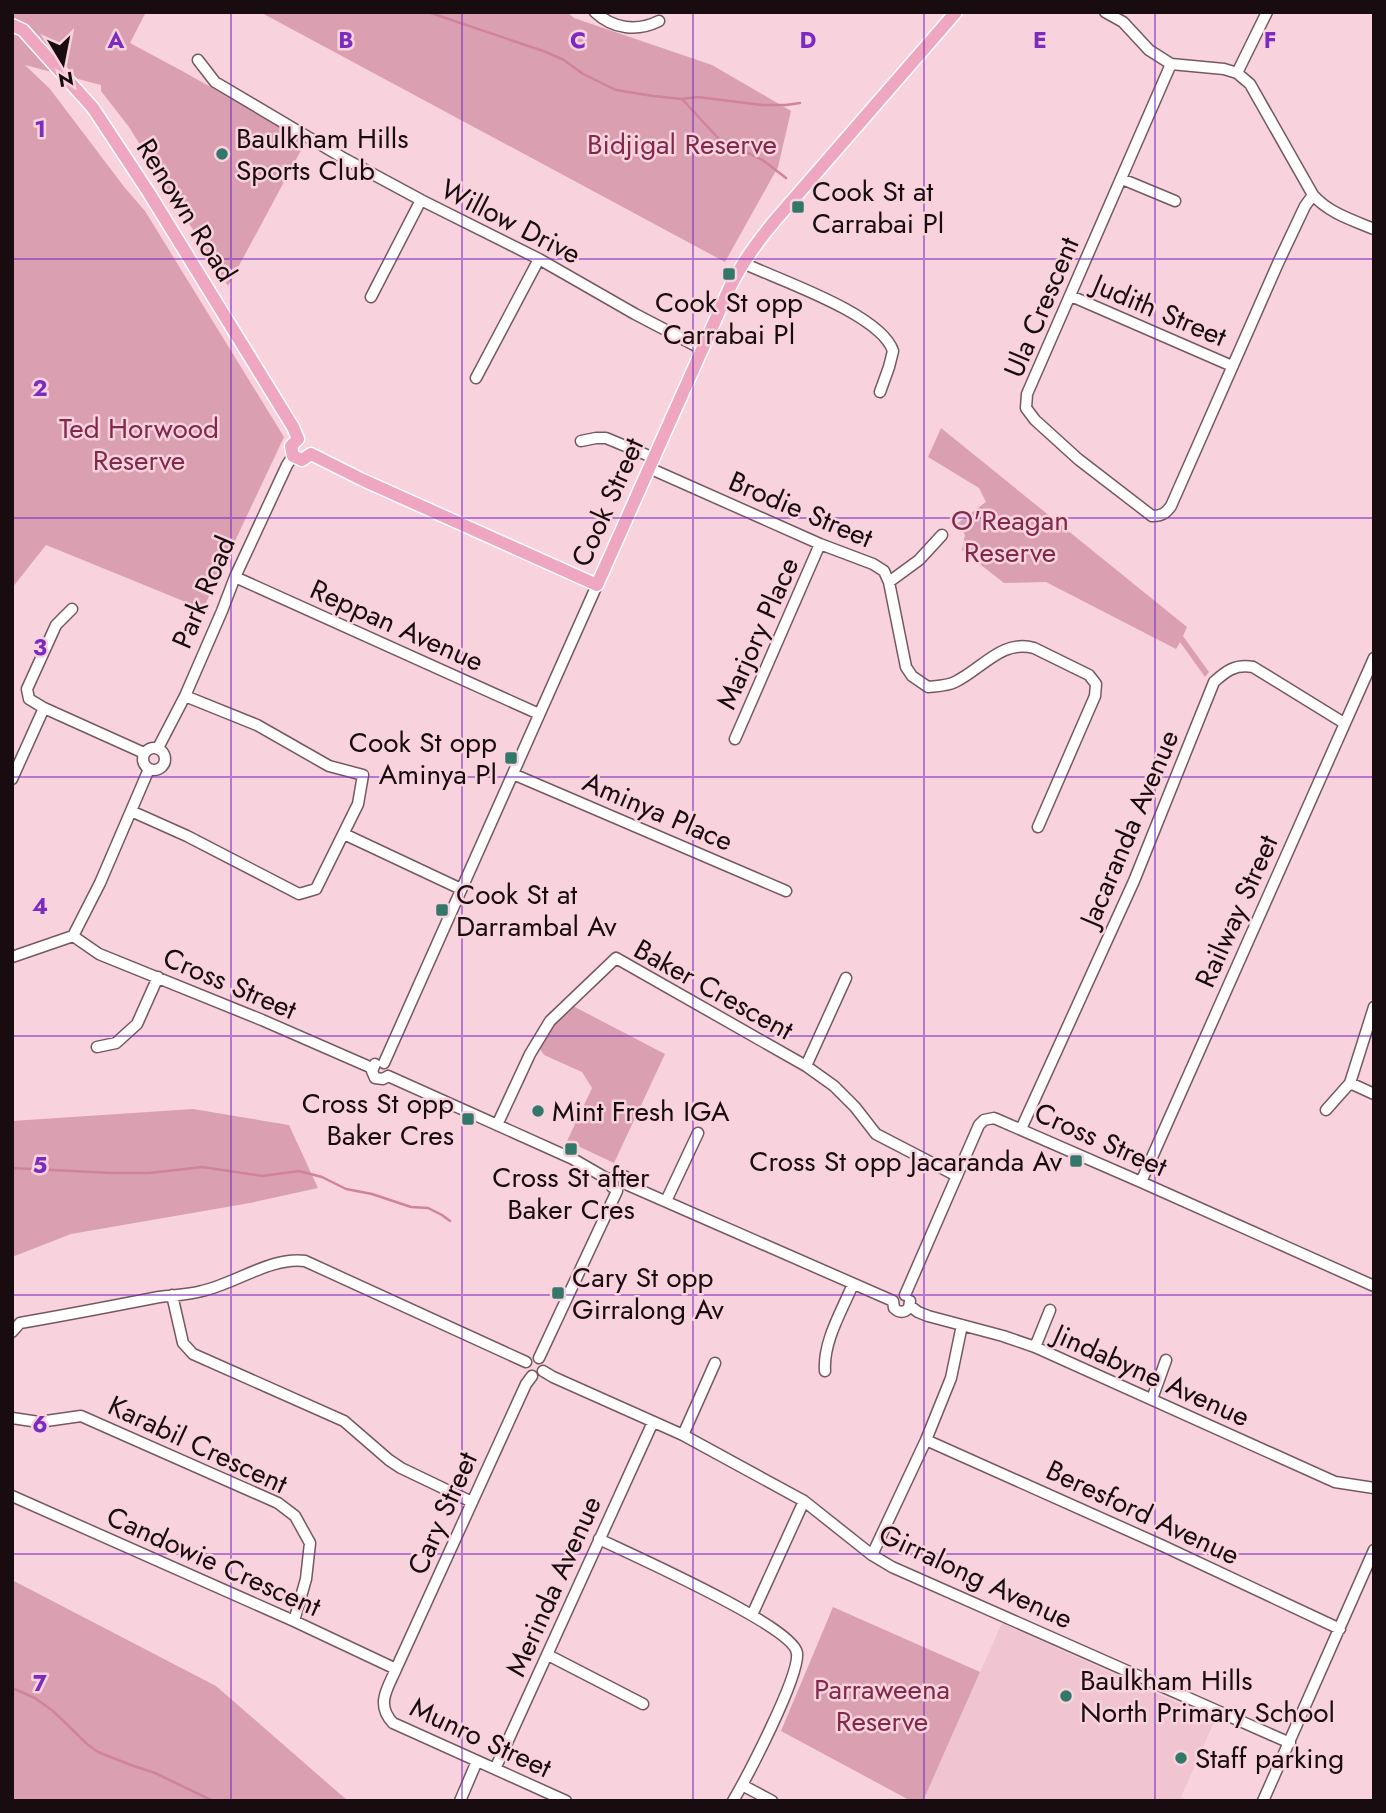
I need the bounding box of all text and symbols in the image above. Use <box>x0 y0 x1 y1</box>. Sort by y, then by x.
text: A <box>107 23 125 57</box>
text: B <box>338 23 354 57</box>
text: C <box>570 23 586 57</box>
text: D <box>800 23 817 57</box>
text: E <box>1033 23 1047 57</box>
text: F <box>1264 23 1276 57</box>
north arrow <box>28 28 98 98</box>
text: N <box>56 65 76 94</box>
text: 1 <box>34 112 46 146</box>
place label: Baulkham Hills Sports Club <box>236 118 408 191</box>
park label: Bidjigal Reserve <box>587 124 777 165</box>
street label: Renown Road <box>126 131 247 290</box>
marker: Baulkham Hills Sports Club <box>214 146 230 162</box>
street label: Willow Drive <box>434 169 588 274</box>
place label: Cook St at Carrabai Pl <box>812 171 944 244</box>
marker: Cook St at Carrabai Pl <box>790 199 806 215</box>
street label: Ula Crescent <box>993 230 1090 384</box>
street label: Judith Street <box>1083 262 1233 357</box>
marker: Cook St opp Carrabai Pl <box>721 266 737 282</box>
place label: Cook St opp Carrabai Pl <box>655 282 803 355</box>
text: 2 <box>32 371 48 405</box>
park label: Ted Horwood Reserve <box>59 408 219 481</box>
street label: Cook Street <box>561 431 654 573</box>
street label: Brodie Street <box>722 461 879 558</box>
park label: O'Reagan Reserve <box>951 500 1069 573</box>
street label: Park Road <box>161 530 246 655</box>
street label: Marjory Place <box>706 551 809 716</box>
street label: Reppan Avenue <box>304 569 490 682</box>
text: 3 <box>33 630 47 664</box>
place label: Cook St opp Aminya Pl <box>349 722 497 795</box>
street label: Jacaranda Avenue <box>1068 724 1189 936</box>
marker: Cook St opp Aminya Pl <box>503 750 519 766</box>
street label: Aminya Place <box>576 761 739 861</box>
street label: Railway Street <box>1185 828 1288 994</box>
place label: Cook St at Darrambal Av <box>456 874 617 947</box>
text: 4 <box>32 889 48 923</box>
marker: Cook St at Darrambal Av <box>434 902 450 918</box>
street label: Baker Crescent <box>627 929 801 1050</box>
street label: Cross Street <box>157 937 303 1030</box>
place label: Cross St opp Baker Cres <box>302 1083 454 1156</box>
place label: Mint Fresh IGA <box>552 1091 730 1132</box>
street label: Cross Street <box>1028 1092 1174 1187</box>
marker: Mint Fresh IGA <box>530 1103 546 1119</box>
marker: Cross St opp Baker Cres <box>460 1111 476 1127</box>
marker: Cross St after Baker Cres <box>563 1141 579 1157</box>
place label: Cross St opp Jacaranda Av <box>749 1141 1063 1182</box>
text: 5 <box>33 1148 47 1182</box>
marker: Cross St opp Jacaranda Av <box>1068 1153 1084 1169</box>
place label: Cross St after Baker Cres <box>492 1157 650 1230</box>
place label: Cary St opp Girralong Av <box>572 1257 725 1330</box>
marker: Cary St opp Girralong Av <box>550 1285 566 1301</box>
street label: Jindabyne Avenue <box>1044 1312 1256 1437</box>
street label: Karabil Crescent <box>101 1385 294 1504</box>
text: 6 <box>32 1407 48 1441</box>
street label: Cary Street <box>397 1445 488 1581</box>
street label: Beresford Avenue <box>1039 1450 1246 1575</box>
street label: Merinda Avenue <box>495 1489 612 1683</box>
street label: Candowie Crescent <box>100 1496 328 1627</box>
street label: Girralong Avenue <box>872 1514 1079 1639</box>
place label: Baulkham Hills North Primary School <box>1080 1660 1335 1733</box>
text: 7 <box>33 1666 47 1700</box>
park label: Parraweena Reserve <box>814 1669 950 1742</box>
street label: Munro Street <box>403 1687 558 1788</box>
marker: Baulkham Hills North Primary School <box>1058 1688 1074 1704</box>
place label: Staff parking <box>1195 1738 1344 1779</box>
marker: Staff parking <box>1173 1750 1189 1766</box>

